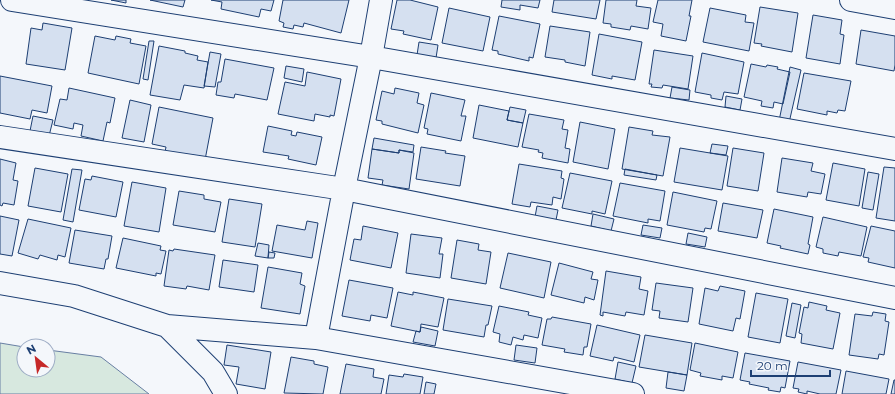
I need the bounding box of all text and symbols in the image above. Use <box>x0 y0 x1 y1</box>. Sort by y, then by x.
north arrow <box>16 338 56 378</box>
text: N <box>24 341 38 358</box>
scale bar <box>751 352 830 378</box>
text: 20 m <box>757 358 788 373</box>

